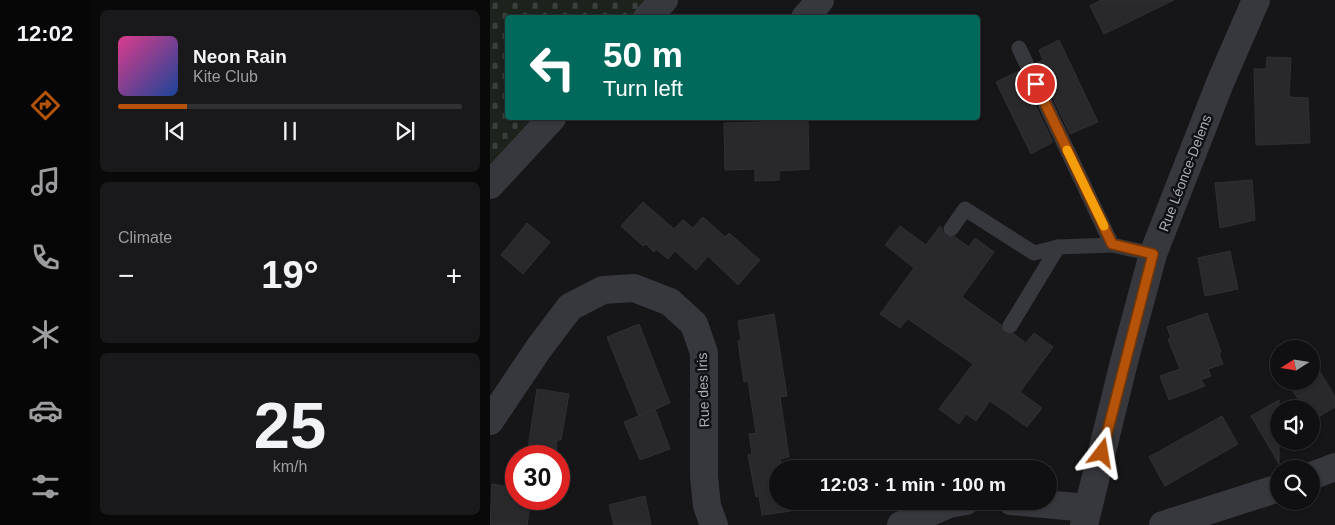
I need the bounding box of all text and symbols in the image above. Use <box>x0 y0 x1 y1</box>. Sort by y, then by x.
text: 12:02 <box>17 21 73 46</box>
icon: left <box>520 35 585 100</box>
text: 50 m <box>603 35 683 74</box>
text: Neon Rain <box>193 46 287 67</box>
pin <box>1015 63 1057 105</box>
text: Kite Club <box>193 68 258 85</box>
icon: arrive <box>1022 70 1050 98</box>
text: Turn left <box>603 76 683 101</box>
icon: directions <box>28 88 63 123</box>
street label: Rue Léonce-Delens <box>1155 112 1215 234</box>
icon: previous <box>161 117 189 145</box>
icon: pause <box>276 117 304 145</box>
icon: next <box>391 117 419 145</box>
icon: music <box>28 164 63 199</box>
text: Climate <box>118 229 172 246</box>
icon: phone <box>28 240 63 275</box>
text: 19° <box>261 254 319 296</box>
text: − <box>118 260 134 291</box>
text: + <box>446 260 462 291</box>
icon: climate <box>28 317 63 352</box>
north arrow <box>1270 340 1320 390</box>
map controls <box>1270 340 1320 510</box>
street label: Rue des Iris <box>694 352 712 428</box>
text: 25 <box>254 389 326 462</box>
icon: car <box>28 393 63 428</box>
button: sound <box>1270 400 1320 450</box>
position arrow <box>1075 426 1127 478</box>
speed limit sign: 30 <box>505 445 570 510</box>
text: km/h <box>273 458 307 475</box>
button: search <box>1270 460 1320 510</box>
icon: filters <box>28 469 63 504</box>
text: 12:03 · 1 min · 100 m <box>820 474 1006 495</box>

